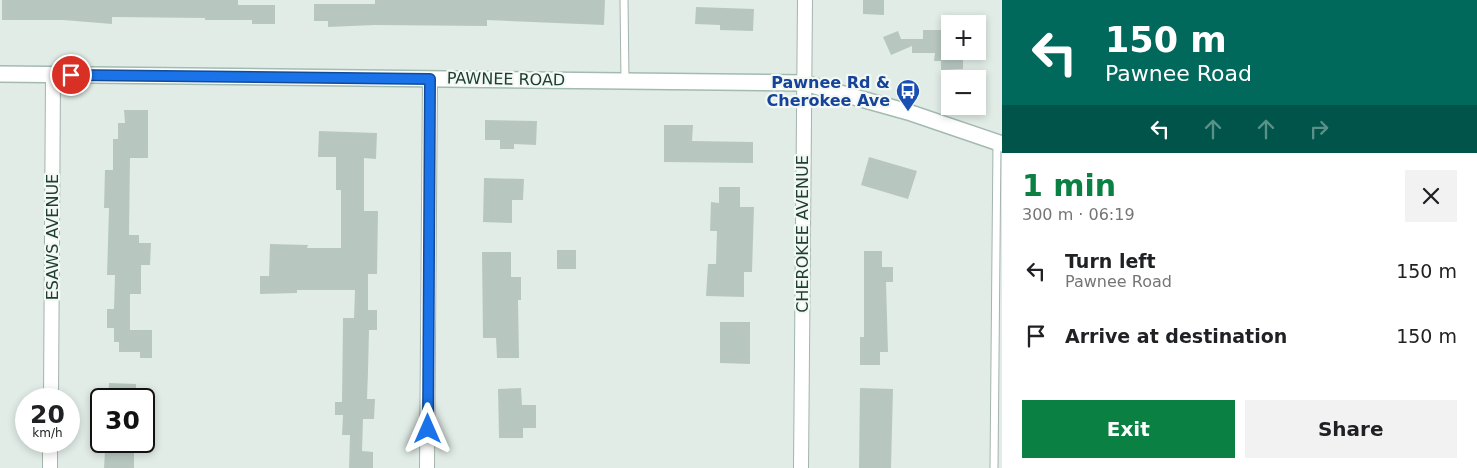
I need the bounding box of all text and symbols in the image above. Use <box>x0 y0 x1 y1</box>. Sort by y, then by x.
map controls <box>941 15 986 115</box>
button: + <box>941 15 986 60</box>
icon: left <box>1022 20 1087 85</box>
text: 150 m <box>1105 20 1227 60</box>
pin <box>50 54 92 96</box>
icon: arrive <box>57 61 85 89</box>
text: Pawnee Road <box>1105 61 1252 86</box>
street label: PAWNEE ROAD <box>447 68 565 90</box>
button: − <box>941 70 986 115</box>
place label: Pawnee Rd & Cherokee Ave <box>767 73 890 110</box>
bus stop icon: Pawnee Rd & Cherokee Ave <box>895 78 921 112</box>
icon: left <box>1146 115 1174 143</box>
icon: ahead <box>1199 115 1227 143</box>
icon: ahead <box>1252 115 1280 143</box>
icon: right <box>1305 115 1333 143</box>
street label: CHEROKEE AVENUE <box>793 155 812 313</box>
text: 1 min <box>1022 168 1116 203</box>
button: close <box>1405 170 1457 222</box>
street label: ESAWS AVENUE <box>43 174 62 300</box>
text: 300 m · 06:19 <box>1022 205 1135 224</box>
text: Turn left <box>1065 250 1156 272</box>
icon: left <box>1022 257 1050 285</box>
text: 150 m <box>1396 260 1457 282</box>
text: Pawnee Road <box>1065 272 1172 291</box>
icon: arrive <box>1022 322 1050 350</box>
text: Arrive at destination <box>1065 325 1287 347</box>
text: 150 m <box>1396 325 1457 347</box>
speed limit sign: 30 <box>90 388 155 453</box>
text: 20 <box>30 400 65 429</box>
button: Exit <box>1022 400 1235 458</box>
button: Share <box>1245 400 1457 458</box>
position arrow <box>401 402 453 454</box>
text: km/h <box>32 426 63 440</box>

